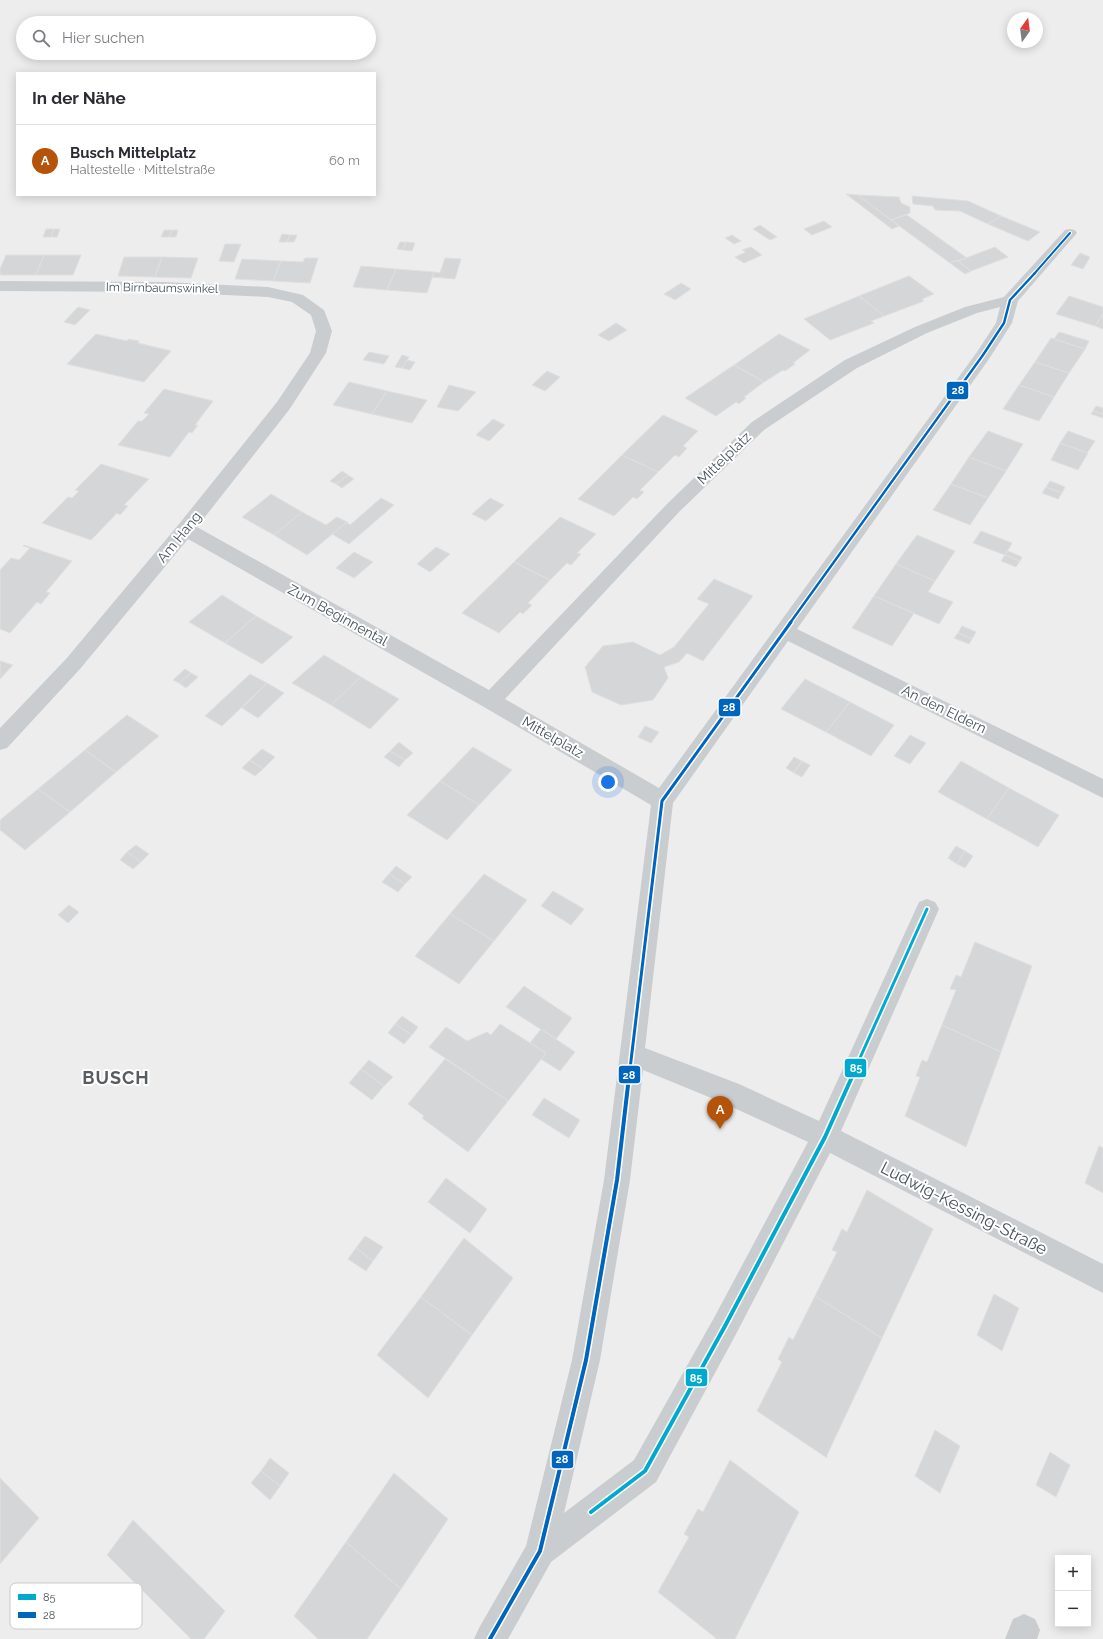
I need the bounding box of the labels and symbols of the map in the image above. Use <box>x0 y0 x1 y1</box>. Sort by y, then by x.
north arrow <box>1007 12 1043 48</box>
street label: Im Birnbaumswinkel <box>106 280 219 296</box>
line badge: 28 <box>946 381 969 400</box>
text: 28 <box>952 384 965 397</box>
street label: Mittelplatz <box>694 428 754 487</box>
street label: Am Hang <box>154 508 204 566</box>
street label: Zum Beginnental <box>285 581 391 649</box>
street label: An den Eldern <box>899 682 989 736</box>
line badge: 28 <box>718 698 741 717</box>
text: 28 <box>723 701 736 714</box>
street label: Mittelplatz <box>519 713 587 761</box>
your location <box>598 772 618 792</box>
line badge: 85 <box>844 1058 867 1078</box>
text: 85 <box>850 1062 862 1075</box>
line badge: 28 <box>618 1065 641 1084</box>
district label: BUSCH <box>82 1067 150 1088</box>
text: 28 <box>623 1069 636 1082</box>
pin: A <box>707 1096 733 1129</box>
street label: Ludwig-Kessing-Straße <box>877 1157 1051 1259</box>
line badge: 85 <box>685 1368 708 1387</box>
text: 85 <box>690 1372 702 1385</box>
line badge: 28 <box>551 1450 574 1469</box>
text: 28 <box>556 1453 569 1466</box>
legend <box>10 1583 142 1629</box>
text: 85 <box>43 1591 56 1604</box>
text: 28 <box>43 1609 55 1622</box>

